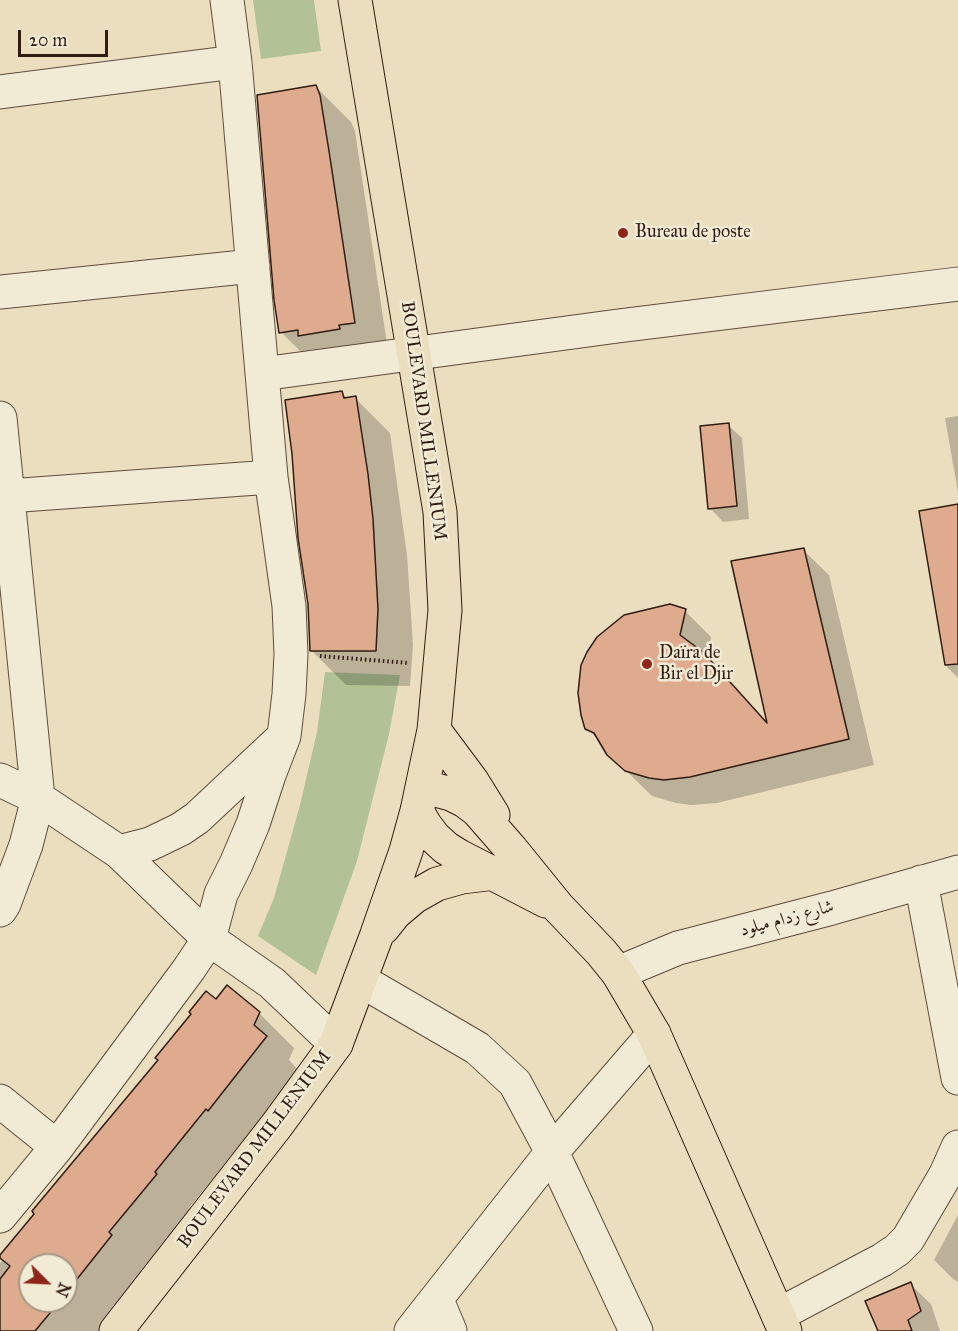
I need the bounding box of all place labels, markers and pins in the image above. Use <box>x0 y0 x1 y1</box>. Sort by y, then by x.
place label: Bureau de poste <box>635 222 751 244</box>
marker: Bureau de poste <box>616 226 630 240</box>
place label: Daïra de Bir el Djir <box>659 643 733 686</box>
marker: Daïra de Bir el Djir <box>640 657 654 671</box>

